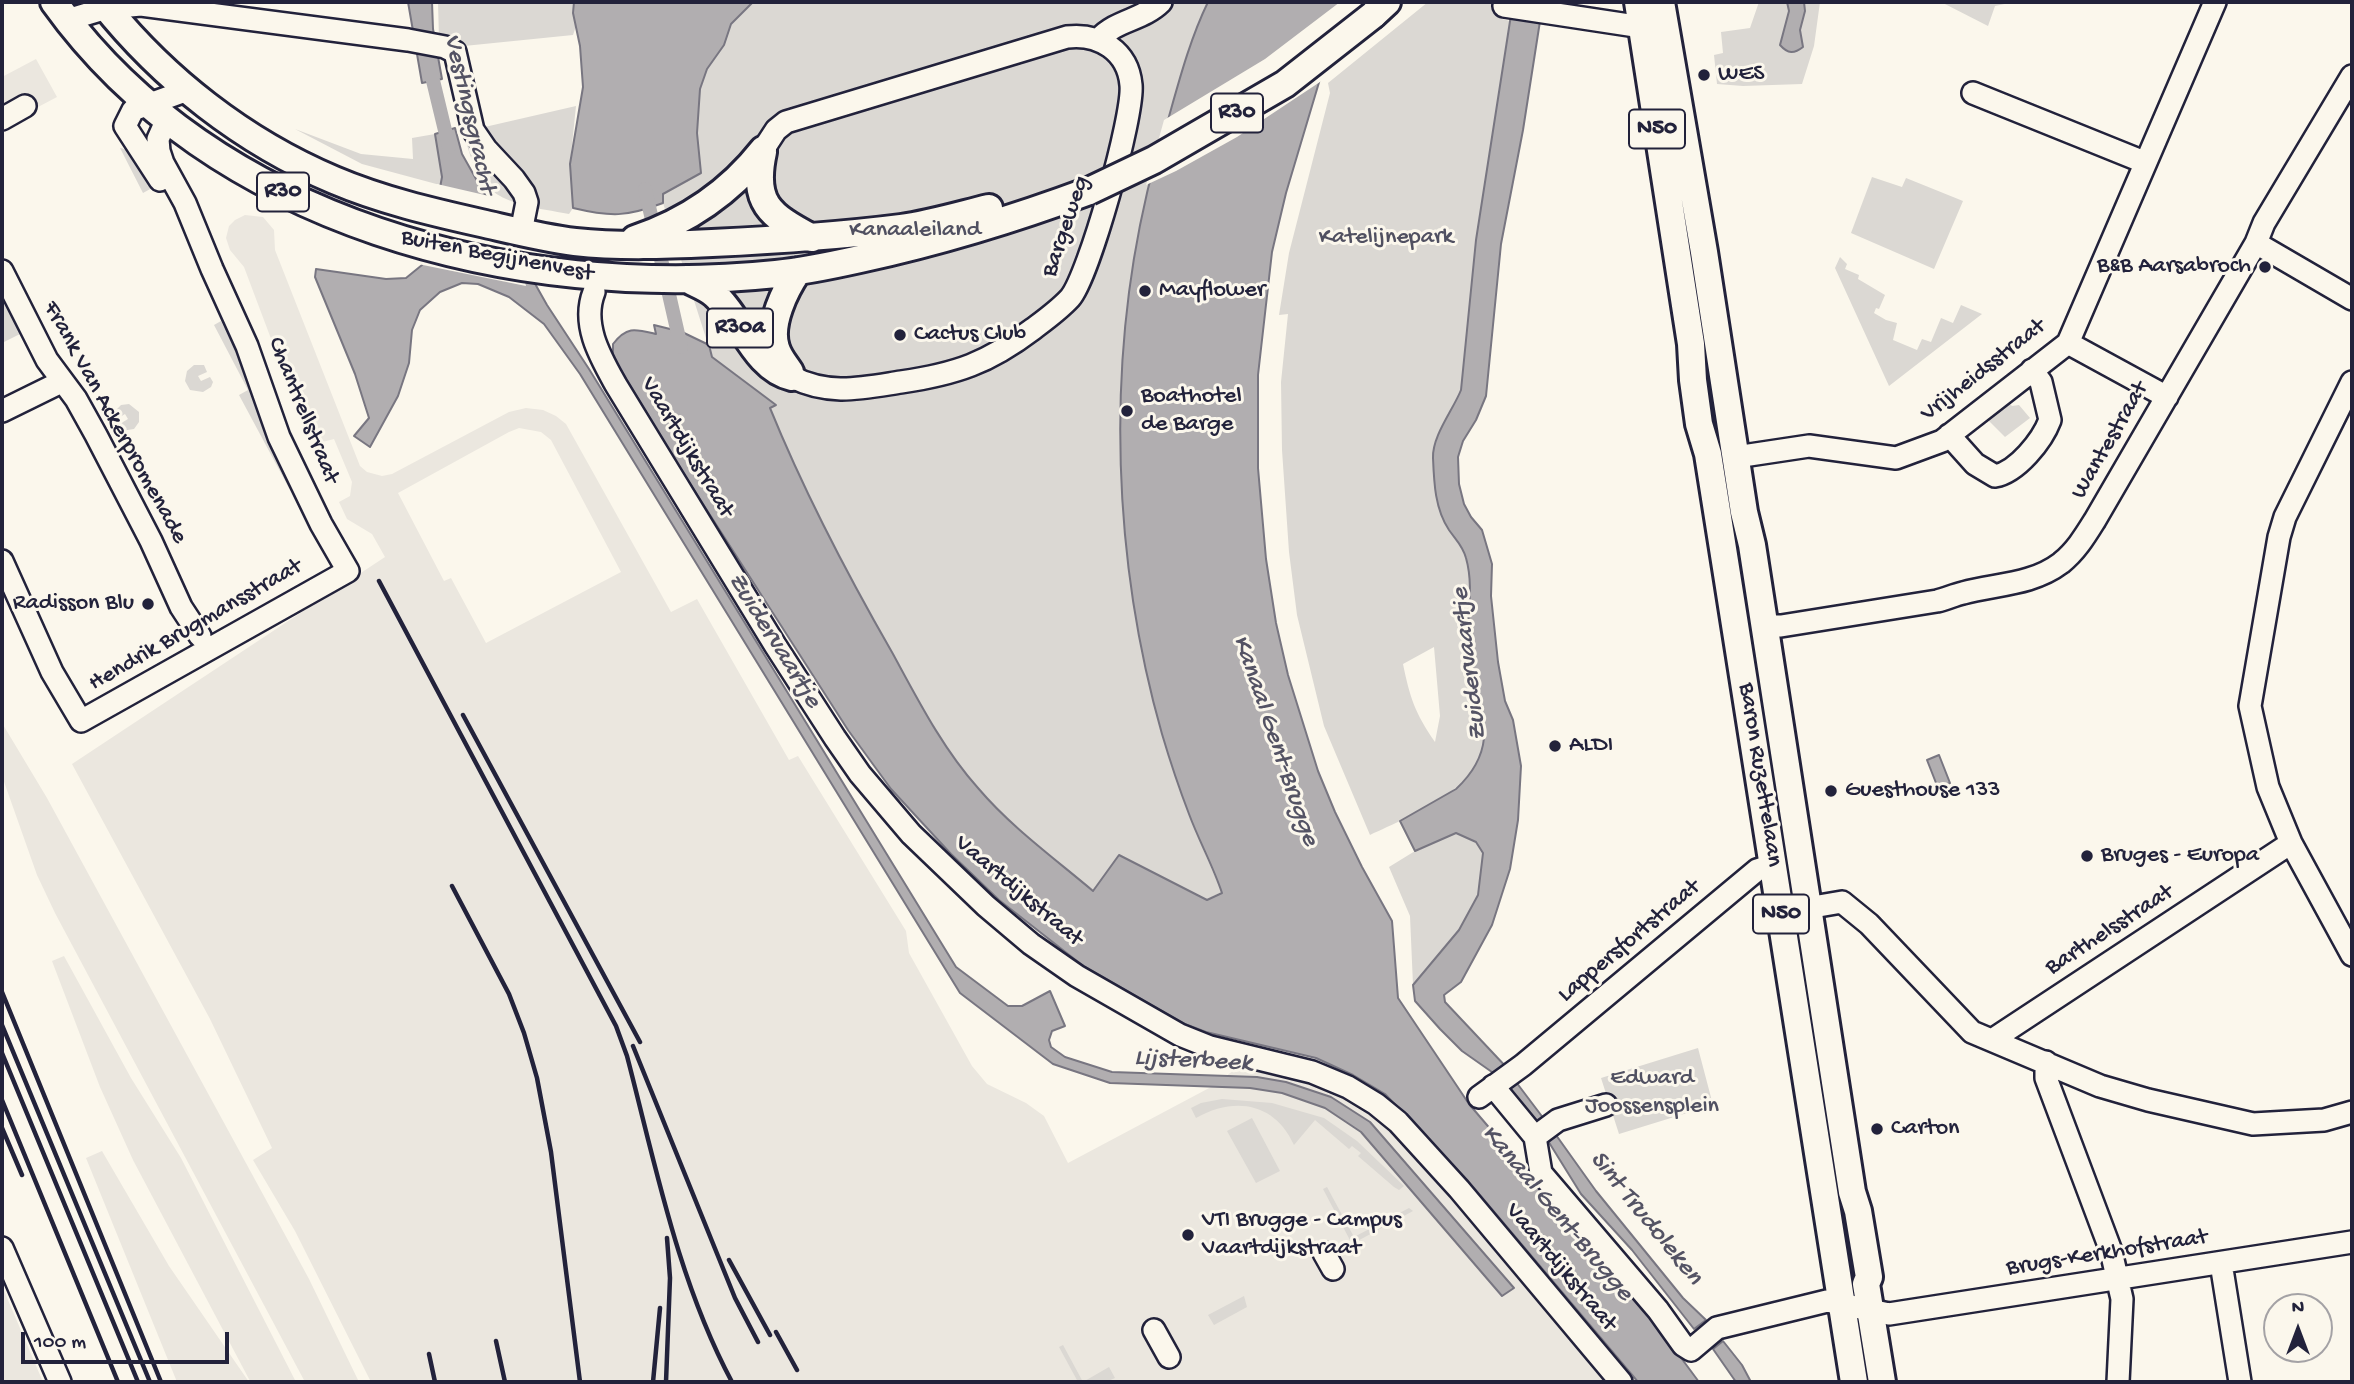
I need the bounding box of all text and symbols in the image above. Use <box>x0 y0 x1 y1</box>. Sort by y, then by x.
water label: Vestingsgracht <box>435 31 501 197</box>
place label: WES <box>1718 61 1764 89</box>
marker: WES <box>1696 67 1712 83</box>
road number: R30 <box>1211 94 1263 132</box>
road number: N50 <box>1629 110 1685 148</box>
road number: R30 <box>257 172 309 211</box>
street label: Bargeweg <box>1036 173 1098 281</box>
park label: Kanaaleiland <box>849 217 981 245</box>
street label: Buiten Begijnenvest <box>398 224 596 290</box>
park label: Katelijnepark <box>1319 224 1453 252</box>
place label: B&B Aarsabroch <box>2097 253 2251 281</box>
marker: B&B Aarsabroch <box>2257 259 2273 275</box>
place label: Mayflower <box>1159 277 1265 305</box>
marker: Mayflower <box>1137 283 1153 299</box>
street label: Frank Van Ackerpromenade <box>35 297 193 549</box>
road number: R30a <box>707 308 773 348</box>
street label: Vrijheidsstraat <box>1916 313 2052 429</box>
place label: Cactus Club <box>914 321 1026 349</box>
marker: Cactus Club <box>892 327 908 343</box>
street label: Chantrellstraat <box>260 334 344 488</box>
street label: Vaartdijkstraat <box>633 373 739 523</box>
street label: Wantestraat <box>2066 377 2156 505</box>
place label: Boathotel de Barge <box>1141 383 1242 439</box>
marker: Boathotel de Barge <box>1119 403 1135 419</box>
street label: Hendrik Brugmansstraat <box>84 553 308 699</box>
water label: Zuidervaartje <box>719 568 827 714</box>
water label: Zuidervaartje <box>1446 586 1496 742</box>
place label: Radisson Blu <box>13 590 134 618</box>
marker: Radisson Blu <box>140 596 156 612</box>
water label: Kanaal Gent-Brugge <box>1223 632 1325 850</box>
street label: Baron Ruzettelaan <box>1730 681 1788 869</box>
place label: ALDI <box>1569 732 1613 760</box>
marker: ALDI <box>1547 738 1563 754</box>
place label: Guesthouse 133 <box>1845 777 2001 805</box>
marker: Guesthouse 133 <box>1823 783 1839 799</box>
street label: Vaartdijkstraat <box>948 830 1088 954</box>
place label: Bruges - Europa <box>2101 842 2259 870</box>
marker: Bruges - Europa <box>2079 848 2095 864</box>
street label: Lappersfortstraat <box>1553 874 1707 1010</box>
street label: Barthelsstraat <box>2041 879 2179 983</box>
road number: N50 <box>1753 894 1809 934</box>
water label: Lijsterbeek <box>1133 1043 1253 1081</box>
park label: Edward Joossensplein <box>1585 1065 1719 1121</box>
place label: Carton <box>1891 1115 1959 1143</box>
water label: Kanaal Gent-Brugge <box>1473 1120 1639 1308</box>
marker: Carton <box>1869 1121 1885 1137</box>
water label: Sint Trudoleken <box>1581 1146 1709 1292</box>
street label: Vaartdijkstraat <box>1498 1198 1622 1338</box>
place label: VTI Brugge - Campus Vaartdijkstraat <box>1202 1207 1402 1263</box>
street label: Brugs-Kerkhofstraat <box>2004 1224 2210 1284</box>
marker: VTI Brugge - Campus Vaartdijkstraat <box>1180 1227 1196 1243</box>
north arrow <box>2263 1293 2333 1363</box>
text: N <box>2292 1297 2304 1320</box>
scale bar <box>24 1318 233 1362</box>
text: 100 m <box>34 1331 86 1356</box>

